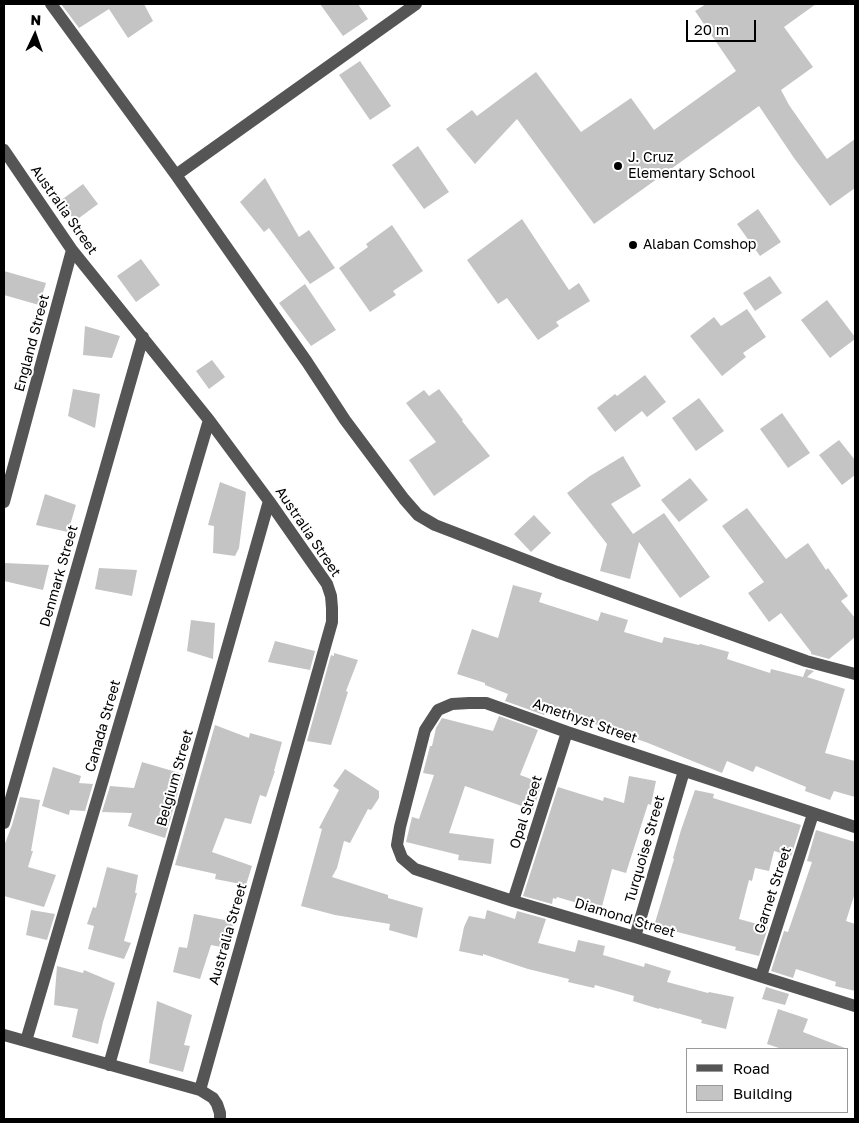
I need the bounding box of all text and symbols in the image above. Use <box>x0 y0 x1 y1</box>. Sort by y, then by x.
north arrow <box>10 10 60 60</box>
scale bar <box>689 10 759 42</box>
text: N <box>30 11 42 28</box>
text: 20 m <box>694 20 729 38</box>
place label: J. Cruz Elementary School <box>628 150 755 182</box>
marker: J. Cruz Elementary School <box>612 160 624 172</box>
street label: Australia Street <box>27 162 101 258</box>
place label: Alaban Comshop <box>643 237 756 253</box>
marker: Alaban Comshop <box>627 239 639 251</box>
street label: England Street <box>11 292 53 394</box>
street label: Australia Street <box>272 484 344 580</box>
street label: Denmark Street <box>36 523 82 629</box>
street label: Canada Street <box>82 678 124 774</box>
street label: Amethyst Street <box>530 695 640 747</box>
street label: Belgium Street <box>153 728 197 828</box>
street label: Opal Street <box>506 773 546 851</box>
street label: Turquoise Street <box>622 793 668 905</box>
street label: Garnet Street <box>751 844 795 936</box>
street label: Australia Street <box>205 881 251 987</box>
street label: Diamond Street <box>573 895 677 941</box>
legend <box>686 1048 849 1113</box>
text: Road <box>733 1059 770 1077</box>
text: Building <box>733 1084 793 1102</box>

